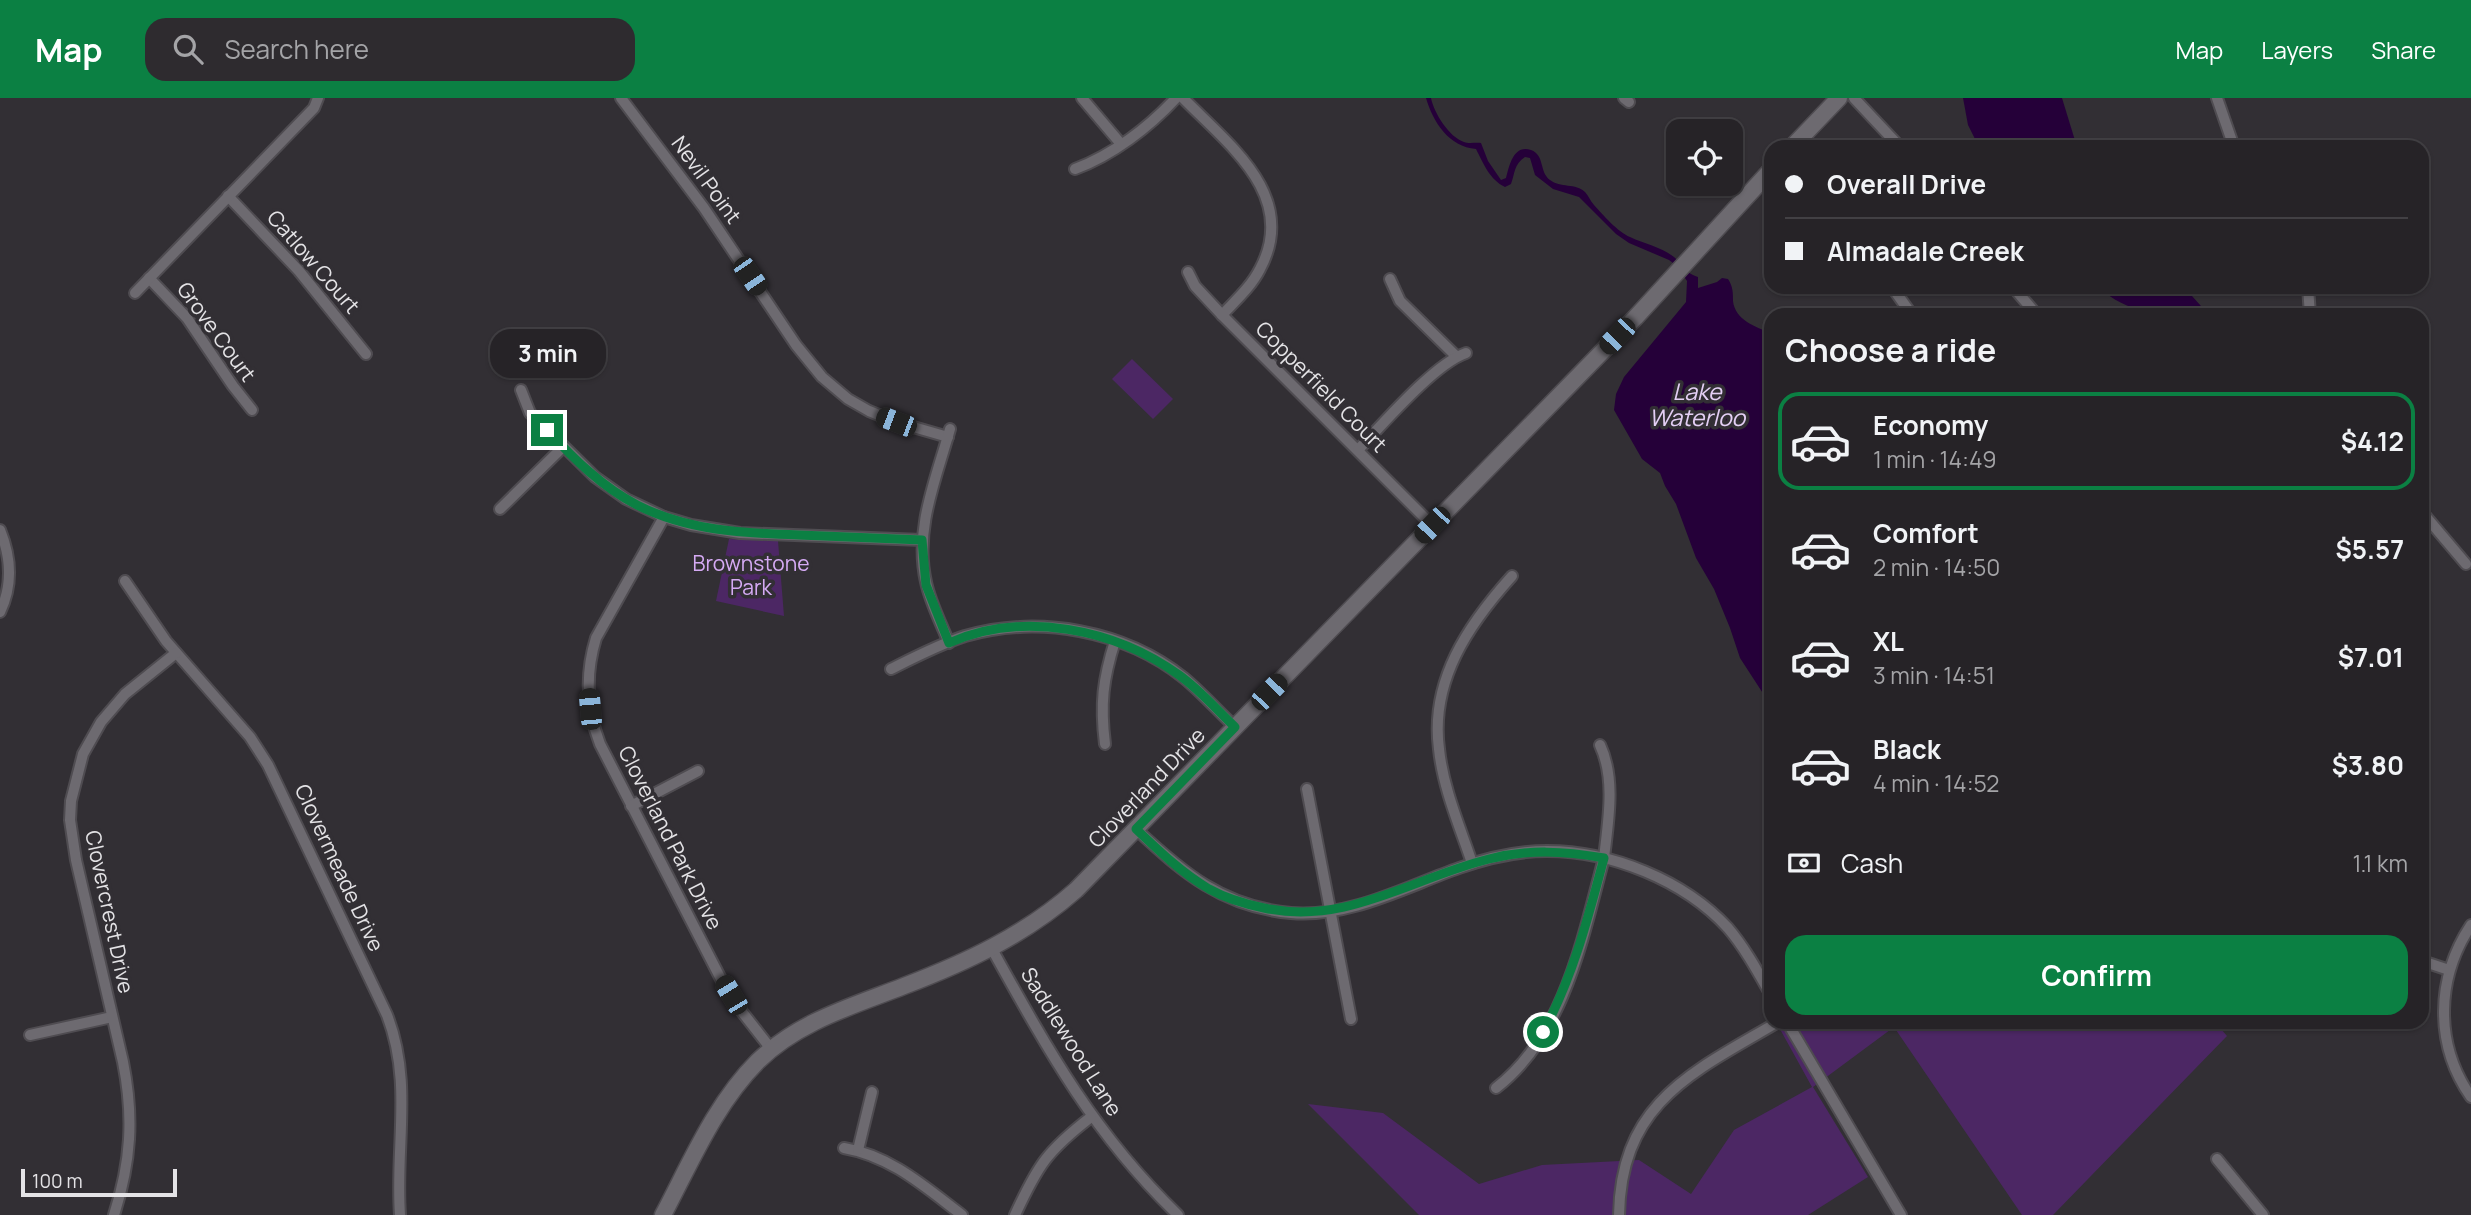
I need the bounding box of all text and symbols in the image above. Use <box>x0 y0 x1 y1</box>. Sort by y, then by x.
search box <box>145 18 635 81</box>
text: Map <box>35 27 103 72</box>
icon: search <box>169 30 207 68</box>
text: Search here <box>225 31 369 67</box>
text: Map <box>2176 33 2223 66</box>
text: Layers <box>2261 33 2333 66</box>
text: Share <box>2371 33 2436 66</box>
map controls <box>1666 119 1743 196</box>
button: locate <box>1666 119 1743 196</box>
street label: Nevil Point <box>666 130 748 229</box>
text: Overall Drive <box>1827 166 1986 202</box>
street label: Catlow Court <box>261 204 366 319</box>
text: Almadale Creek <box>1827 233 2024 269</box>
car <box>730 253 771 299</box>
street label: Grove Court <box>171 276 262 387</box>
car <box>1595 314 1640 358</box>
street label: Copperfield Court <box>1250 315 1393 458</box>
callout: 3 min <box>489 328 605 378</box>
text: Choose a ride <box>1785 328 1996 372</box>
text: 3 min <box>518 337 578 369</box>
water label: Lake Waterloo <box>1649 375 1747 433</box>
car <box>873 405 920 439</box>
text: Economy <box>1873 407 1988 443</box>
icon: car <box>1789 410 1852 473</box>
route end <box>531 414 563 446</box>
text: $4.12 <box>2341 423 2404 459</box>
text: 1 min · 14:49 <box>1873 443 1997 475</box>
car <box>1410 503 1455 547</box>
text: Comfort <box>1873 515 1979 551</box>
icon: car <box>1789 518 1852 581</box>
text: $5.57 <box>2335 531 2404 567</box>
park label: Brownstone Park <box>693 549 809 601</box>
text: 2 min · 14:50 <box>1873 551 2000 583</box>
text: XL <box>1873 623 1904 659</box>
icon: car <box>1789 626 1852 689</box>
text: $7.01 <box>2338 639 2404 675</box>
text: 3 min · 14:51 <box>1873 659 1995 691</box>
car <box>1247 670 1292 714</box>
car <box>578 687 603 731</box>
street label: Cloverland Drive <box>1082 721 1211 853</box>
text: Black <box>1873 731 1941 767</box>
icon: car <box>1789 734 1852 797</box>
street label: Cloverland Park Drive <box>612 741 729 934</box>
text: $3.80 <box>2332 747 2404 783</box>
text: 4 min · 14:52 <box>1873 767 1999 799</box>
street label: Clovermeade Drive <box>289 779 391 956</box>
street label: Clovercrest Drive <box>79 828 141 996</box>
icon: cash <box>1785 844 1823 882</box>
text: Cash <box>1841 845 1903 881</box>
text: 1.1 km <box>2352 847 2408 879</box>
button: Confirm <box>1785 935 2408 1015</box>
street label: Saddlewood Lane <box>1015 962 1129 1121</box>
car <box>712 972 751 1018</box>
route start <box>1527 1016 1559 1048</box>
scale bar <box>21 1166 177 1198</box>
text: 100 m <box>32 1168 83 1194</box>

